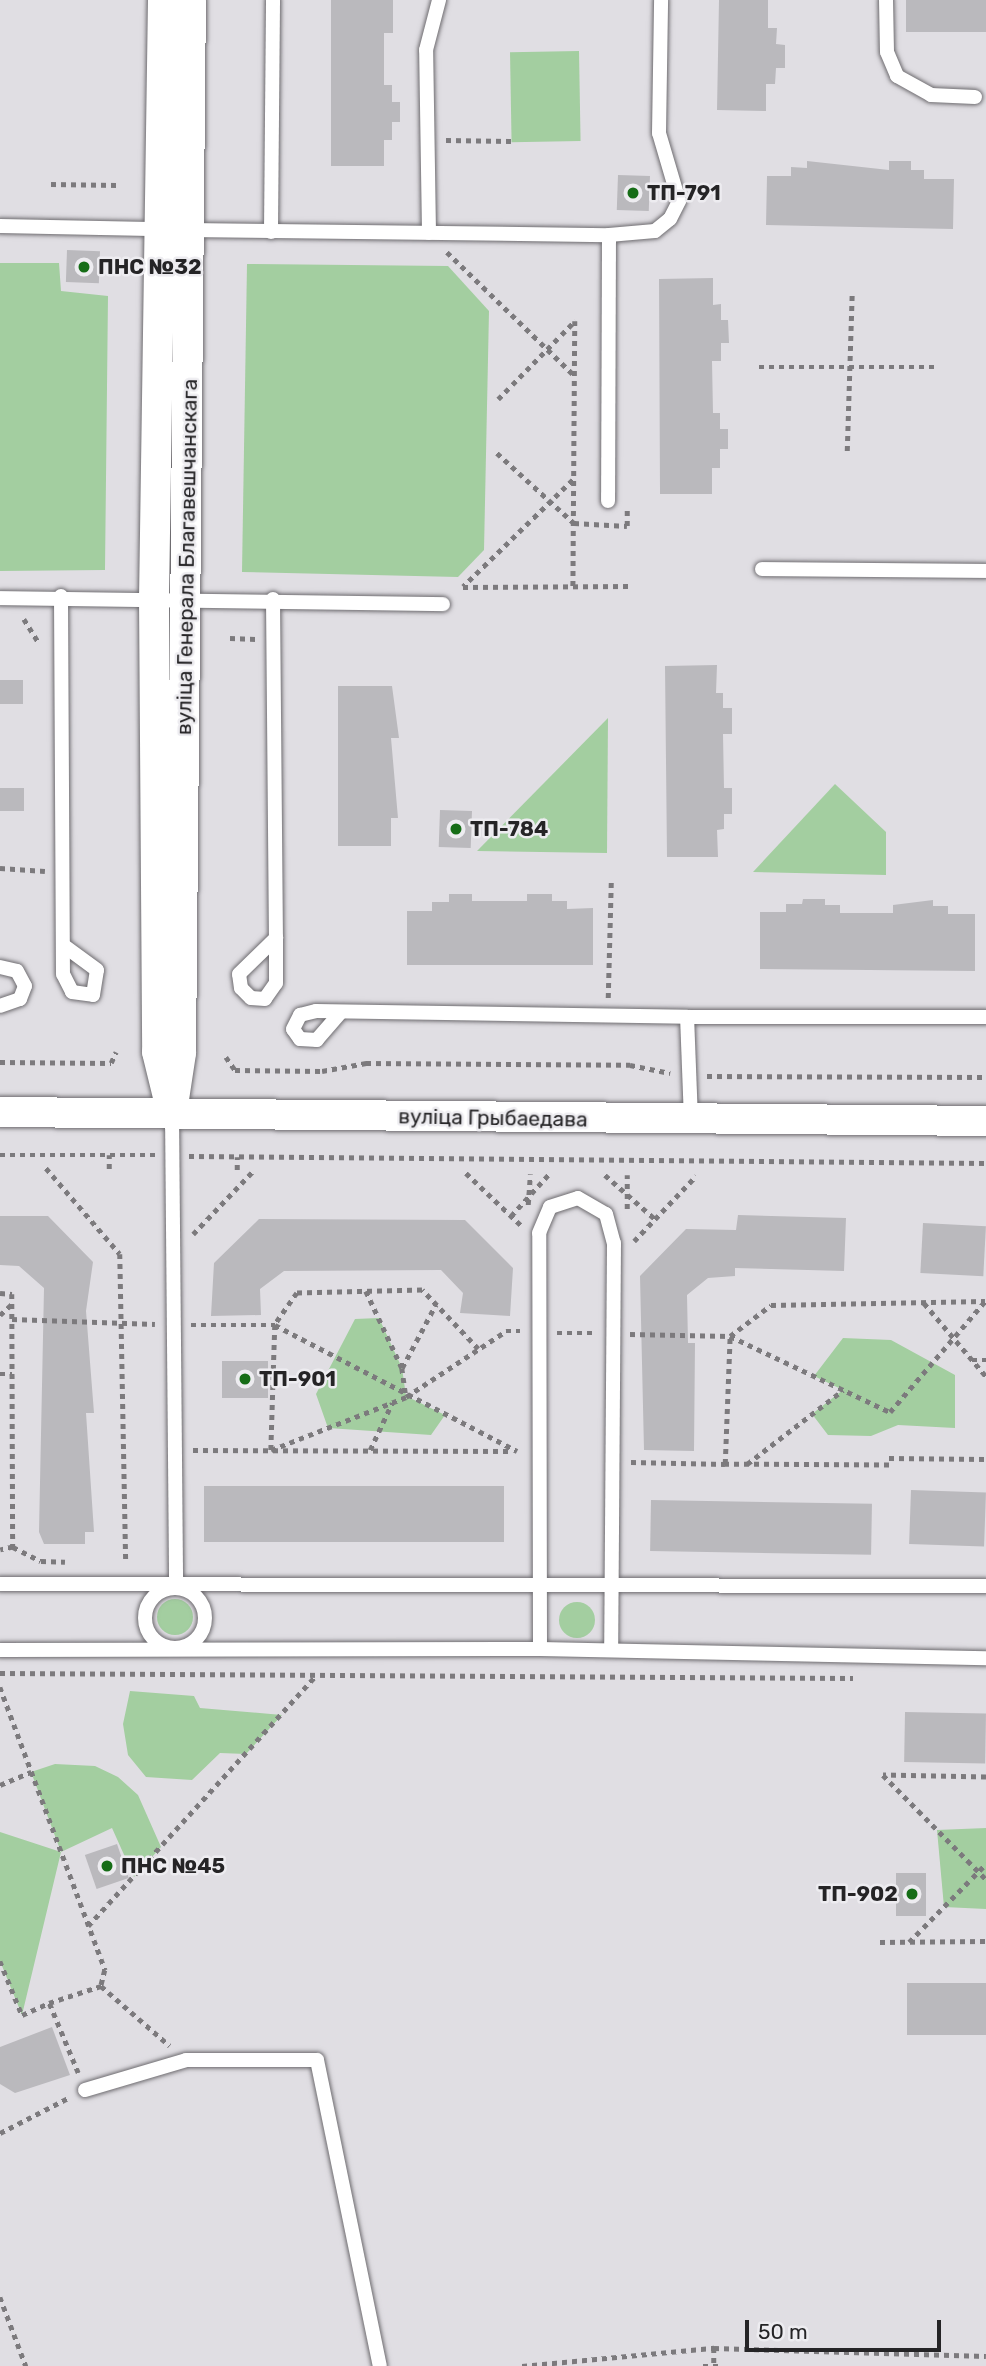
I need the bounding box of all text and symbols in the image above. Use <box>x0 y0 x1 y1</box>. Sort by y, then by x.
place label: ТП-791 <box>647 180 721 206</box>
marker: ТП-791 <box>625 185 641 201</box>
place label: ПНС №32 <box>98 254 202 280</box>
marker: ПНС №32 <box>76 259 92 275</box>
street label: вуліца Генерала Благавешчанскага <box>171 379 203 735</box>
place label: ТП-784 <box>470 816 548 842</box>
marker: ТП-784 <box>448 821 464 837</box>
street label: вуліца Грыбаедава <box>398 1104 588 1132</box>
place label: ТП-901 <box>259 1366 336 1392</box>
marker: ТП-901 <box>237 1371 253 1387</box>
place label: ПНС №45 <box>121 1853 225 1879</box>
marker: ПНС №45 <box>99 1858 115 1874</box>
place label: ТП-902 <box>818 1881 898 1907</box>
marker: ТП-902 <box>904 1886 920 1902</box>
scale bar <box>748 2306 944 2350</box>
text: 50 m <box>758 2319 808 2344</box>

